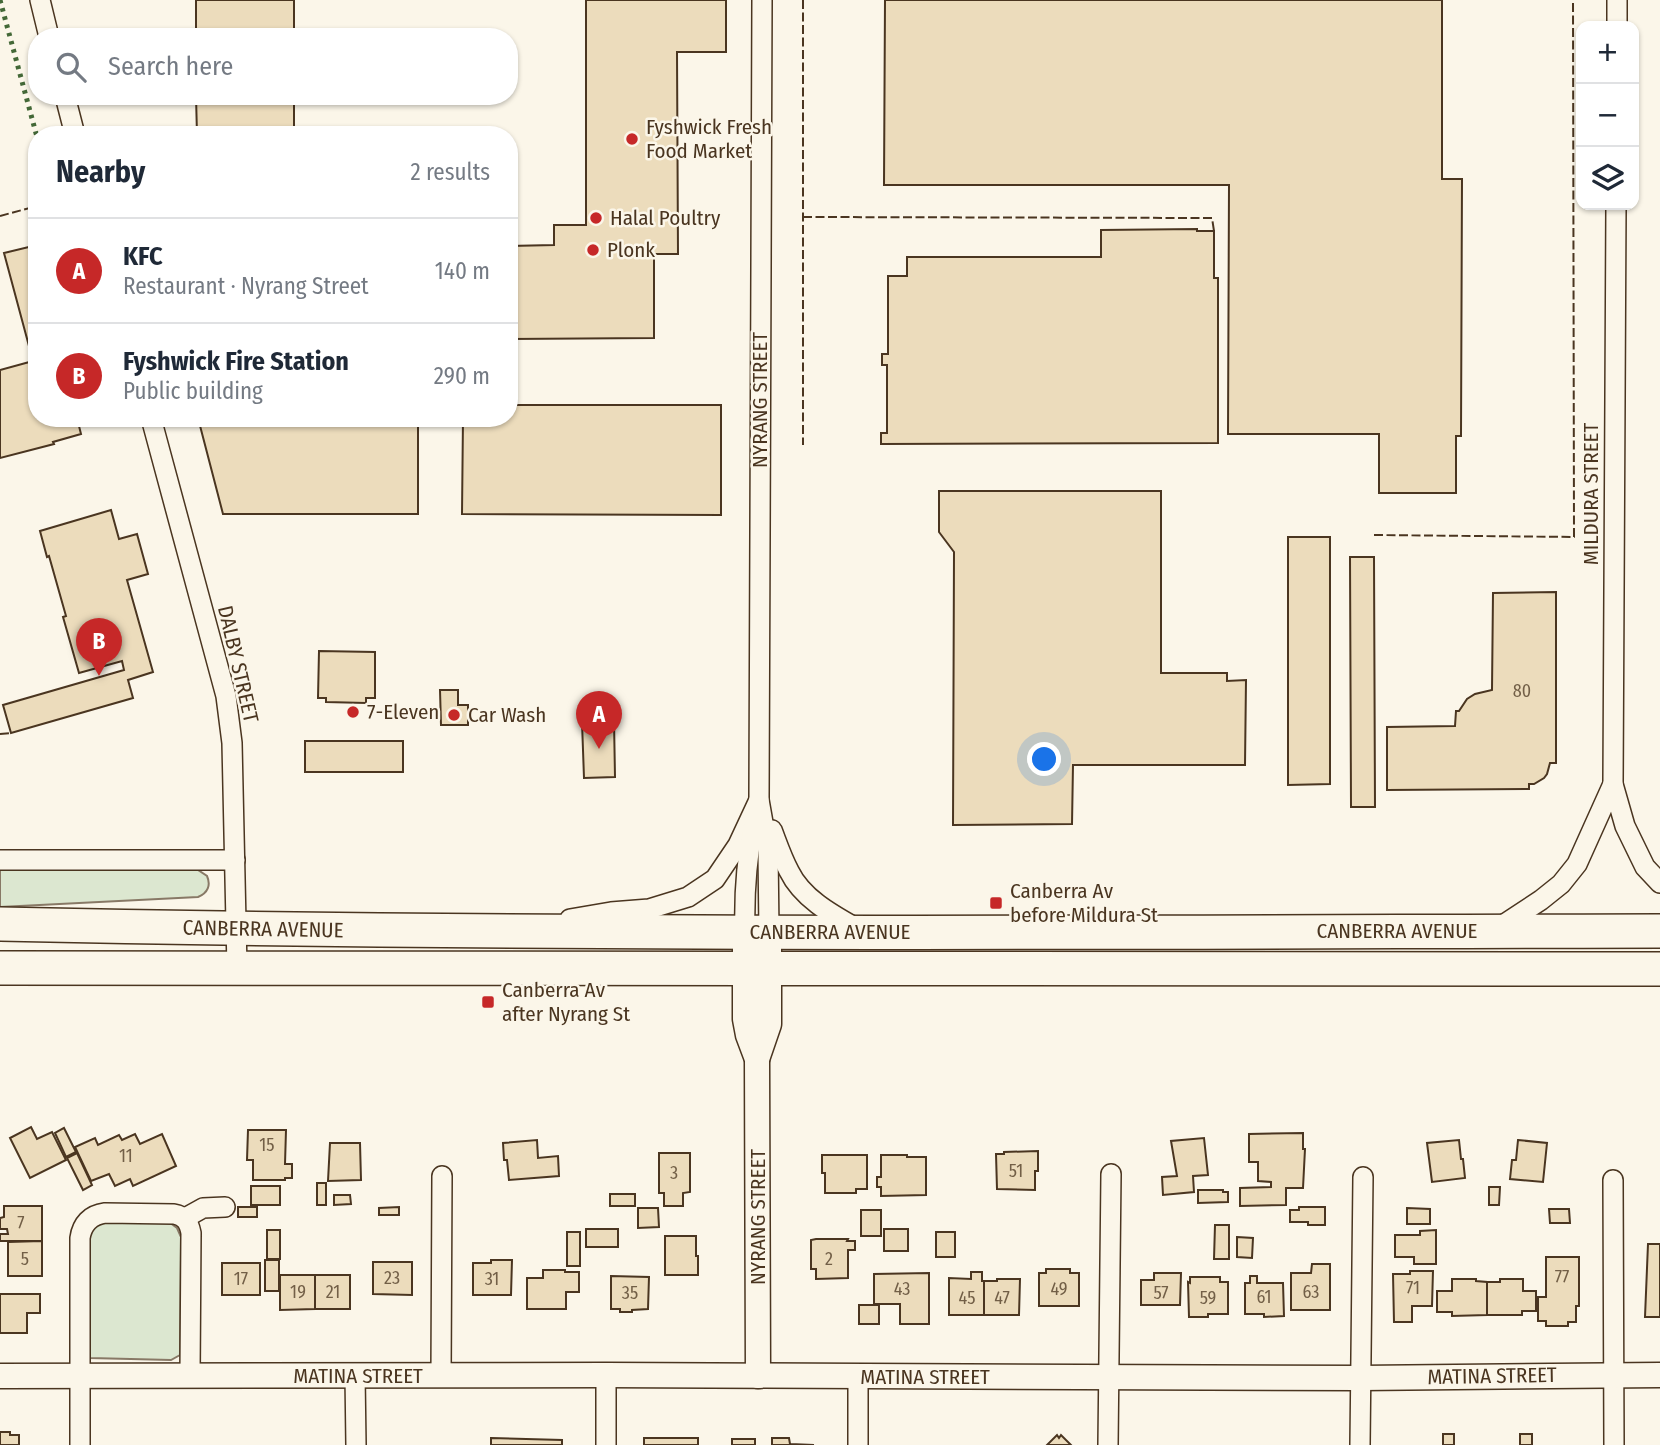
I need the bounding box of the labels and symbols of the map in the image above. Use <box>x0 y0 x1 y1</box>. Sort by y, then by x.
place label: Fyshwick Fresh Food Market <box>646 114 772 164</box>
marker: Fyshwick Fresh Food Market <box>624 131 640 147</box>
place label: Halal Poultry <box>610 205 721 231</box>
marker: Halal Poultry <box>588 210 604 226</box>
place label: Plonk <box>607 237 655 263</box>
marker: Plonk <box>585 242 601 258</box>
street label: NYRANG STREET <box>747 332 773 468</box>
street label: MILDURA STREET <box>1578 423 1604 565</box>
street label: DALBY STREET <box>212 603 264 725</box>
pin: B <box>76 618 122 676</box>
house number: 80 <box>1513 680 1531 702</box>
pin: A <box>576 691 622 749</box>
place label: 7-Eleven <box>367 699 439 725</box>
place label: Car Wash <box>468 702 546 728</box>
marker: 7-Eleven <box>345 704 361 720</box>
marker: Car Wash <box>446 707 462 723</box>
your location <box>1027 742 1061 776</box>
place label: Canberra Av before Mildura St <box>1010 878 1158 928</box>
marker: Canberra Av before Mildura St <box>988 895 1004 911</box>
street label: CANBERRA AVENUE <box>182 915 344 943</box>
street label: CANBERRA AVENUE <box>1317 918 1478 944</box>
street label: CANBERRA AVENUE <box>750 919 911 945</box>
place label: Canberra Av after Nyrang St <box>502 977 630 1027</box>
marker: Canberra Av after Nyrang St <box>480 994 496 1010</box>
house number: 15 <box>259 1134 275 1156</box>
house number: 11 <box>119 1145 133 1167</box>
street label: NYRANG STREET <box>745 1149 771 1285</box>
house number: 51 <box>1009 1160 1023 1182</box>
house number: 3 <box>670 1162 678 1184</box>
house number: 7 <box>17 1212 25 1234</box>
house number: 5 <box>21 1248 29 1270</box>
house number: 2 <box>825 1248 833 1270</box>
house number: 77 <box>1555 1266 1569 1288</box>
house number: 23 <box>384 1267 400 1289</box>
house number: 17 <box>234 1268 248 1290</box>
house number: 31 <box>485 1268 499 1290</box>
house number: 71 <box>1406 1277 1420 1299</box>
house number: 43 <box>894 1278 910 1300</box>
house number: 49 <box>1050 1278 1068 1300</box>
house number: 19 <box>290 1281 306 1303</box>
house number: 21 <box>326 1281 340 1303</box>
house number: 63 <box>1303 1281 1319 1303</box>
house number: 35 <box>622 1282 638 1304</box>
house number: 57 <box>1153 1282 1169 1304</box>
house number: 61 <box>1256 1286 1272 1308</box>
house number: 45 <box>959 1287 975 1309</box>
house number: 47 <box>994 1287 1010 1309</box>
house number: 59 <box>1200 1287 1216 1309</box>
street label: MATINA STREET <box>1427 1362 1557 1390</box>
street label: MATINA STREET <box>293 1363 423 1389</box>
street label: MATINA STREET <box>860 1364 990 1390</box>

